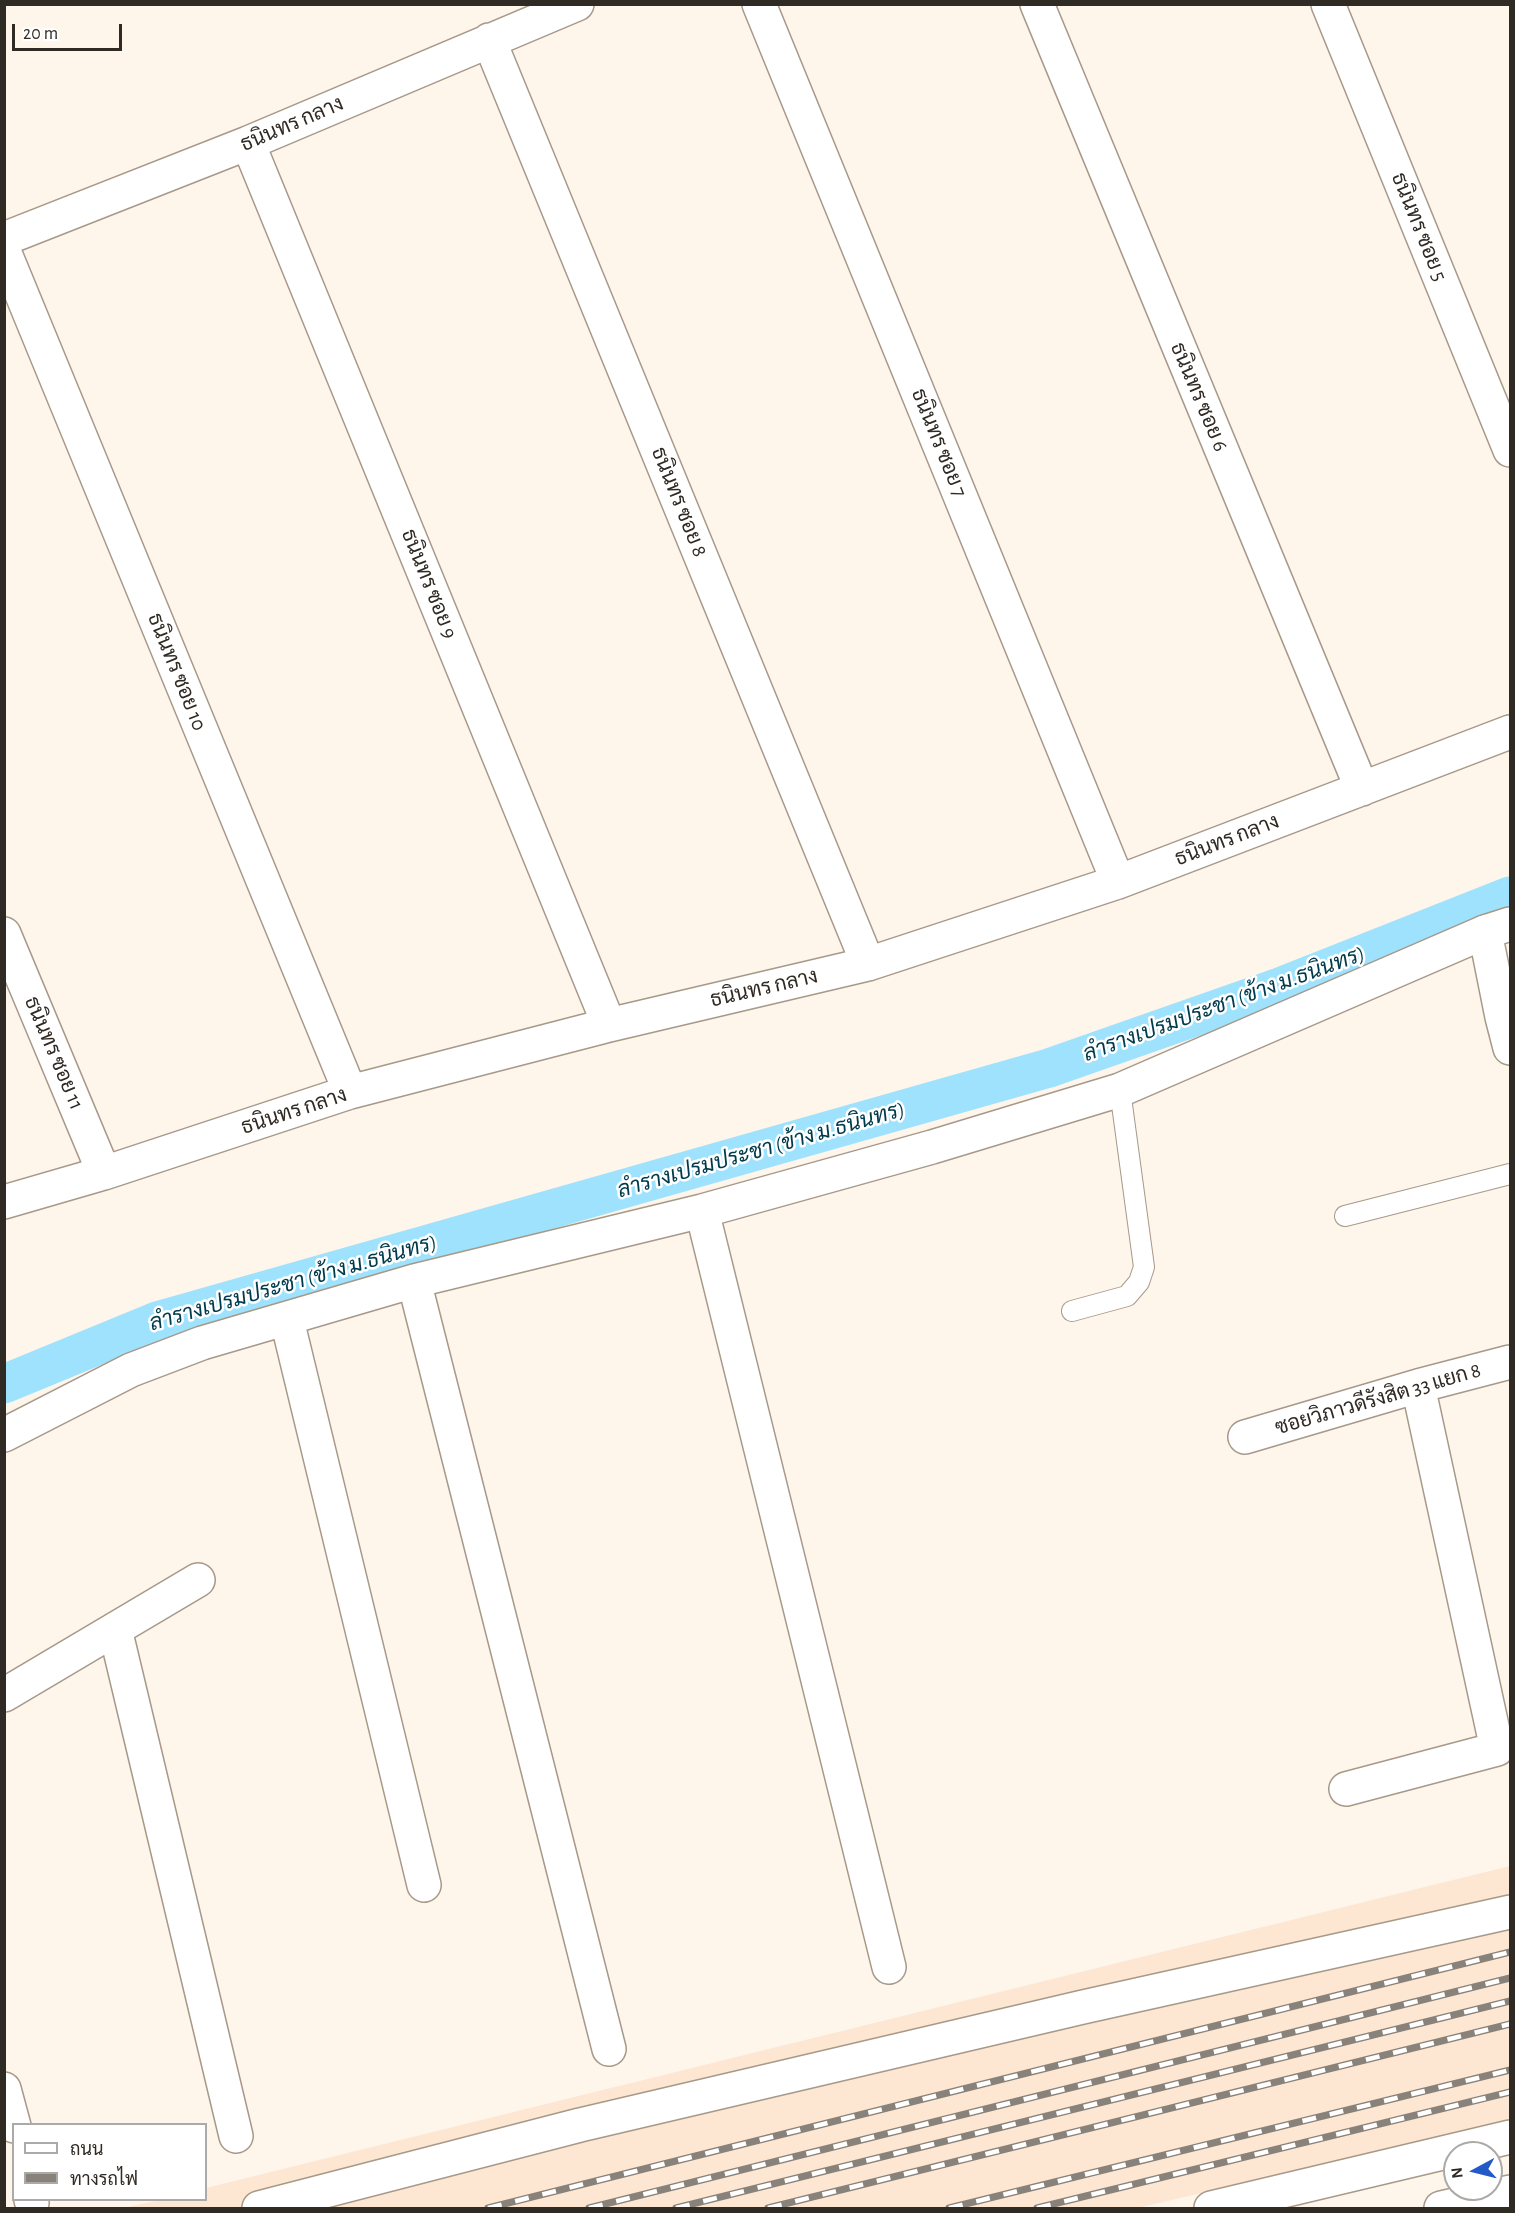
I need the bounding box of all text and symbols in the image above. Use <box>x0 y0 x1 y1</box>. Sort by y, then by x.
scale bar <box>15 12 124 50</box>
text: 20 m <box>23 25 58 43</box>
street label: ธนินทร กลาง <box>237 91 347 157</box>
street label: ธนินทร ซอย 5 <box>1386 169 1452 285</box>
street label: ธนินทร ซอย 6 <box>1165 339 1233 455</box>
street label: ธนินทร ซอย 7 <box>906 385 972 501</box>
street label: ธนินทร ซอย 8 <box>646 443 712 561</box>
street label: ธนินทร ซอย 9 <box>396 525 462 643</box>
street label: ธนินทร ซอย 10 <box>142 610 212 734</box>
street label: ธนินทร กลาง <box>1171 809 1283 871</box>
water label: ลำรางเปรมประชา (ข้าง ม.ธนินทร) <box>1080 941 1368 1067</box>
street label: ธนินทร กลาง <box>708 963 820 1013</box>
street label: ธนินทร ซอย 11 <box>19 993 89 1113</box>
street label: ธนินทร กลาง <box>238 1082 350 1140</box>
water label: ลำรางเปรมประชา (ข้าง ม.ธนินทร) <box>614 1096 908 1204</box>
water label: ลำรางเปรมประชา (ข้าง ม.ธนินทร) <box>146 1229 440 1337</box>
street label: ซอยวิภาวดีรังสิต 33 แยก 8 <box>1272 1358 1484 1440</box>
legend <box>12 2123 207 2201</box>
text: ถนน <box>70 2141 103 2159</box>
north arrow <box>1443 2141 1503 2201</box>
text: N <box>1449 2166 1466 2179</box>
text: ทางรถไฟ <box>70 2171 138 2189</box>

